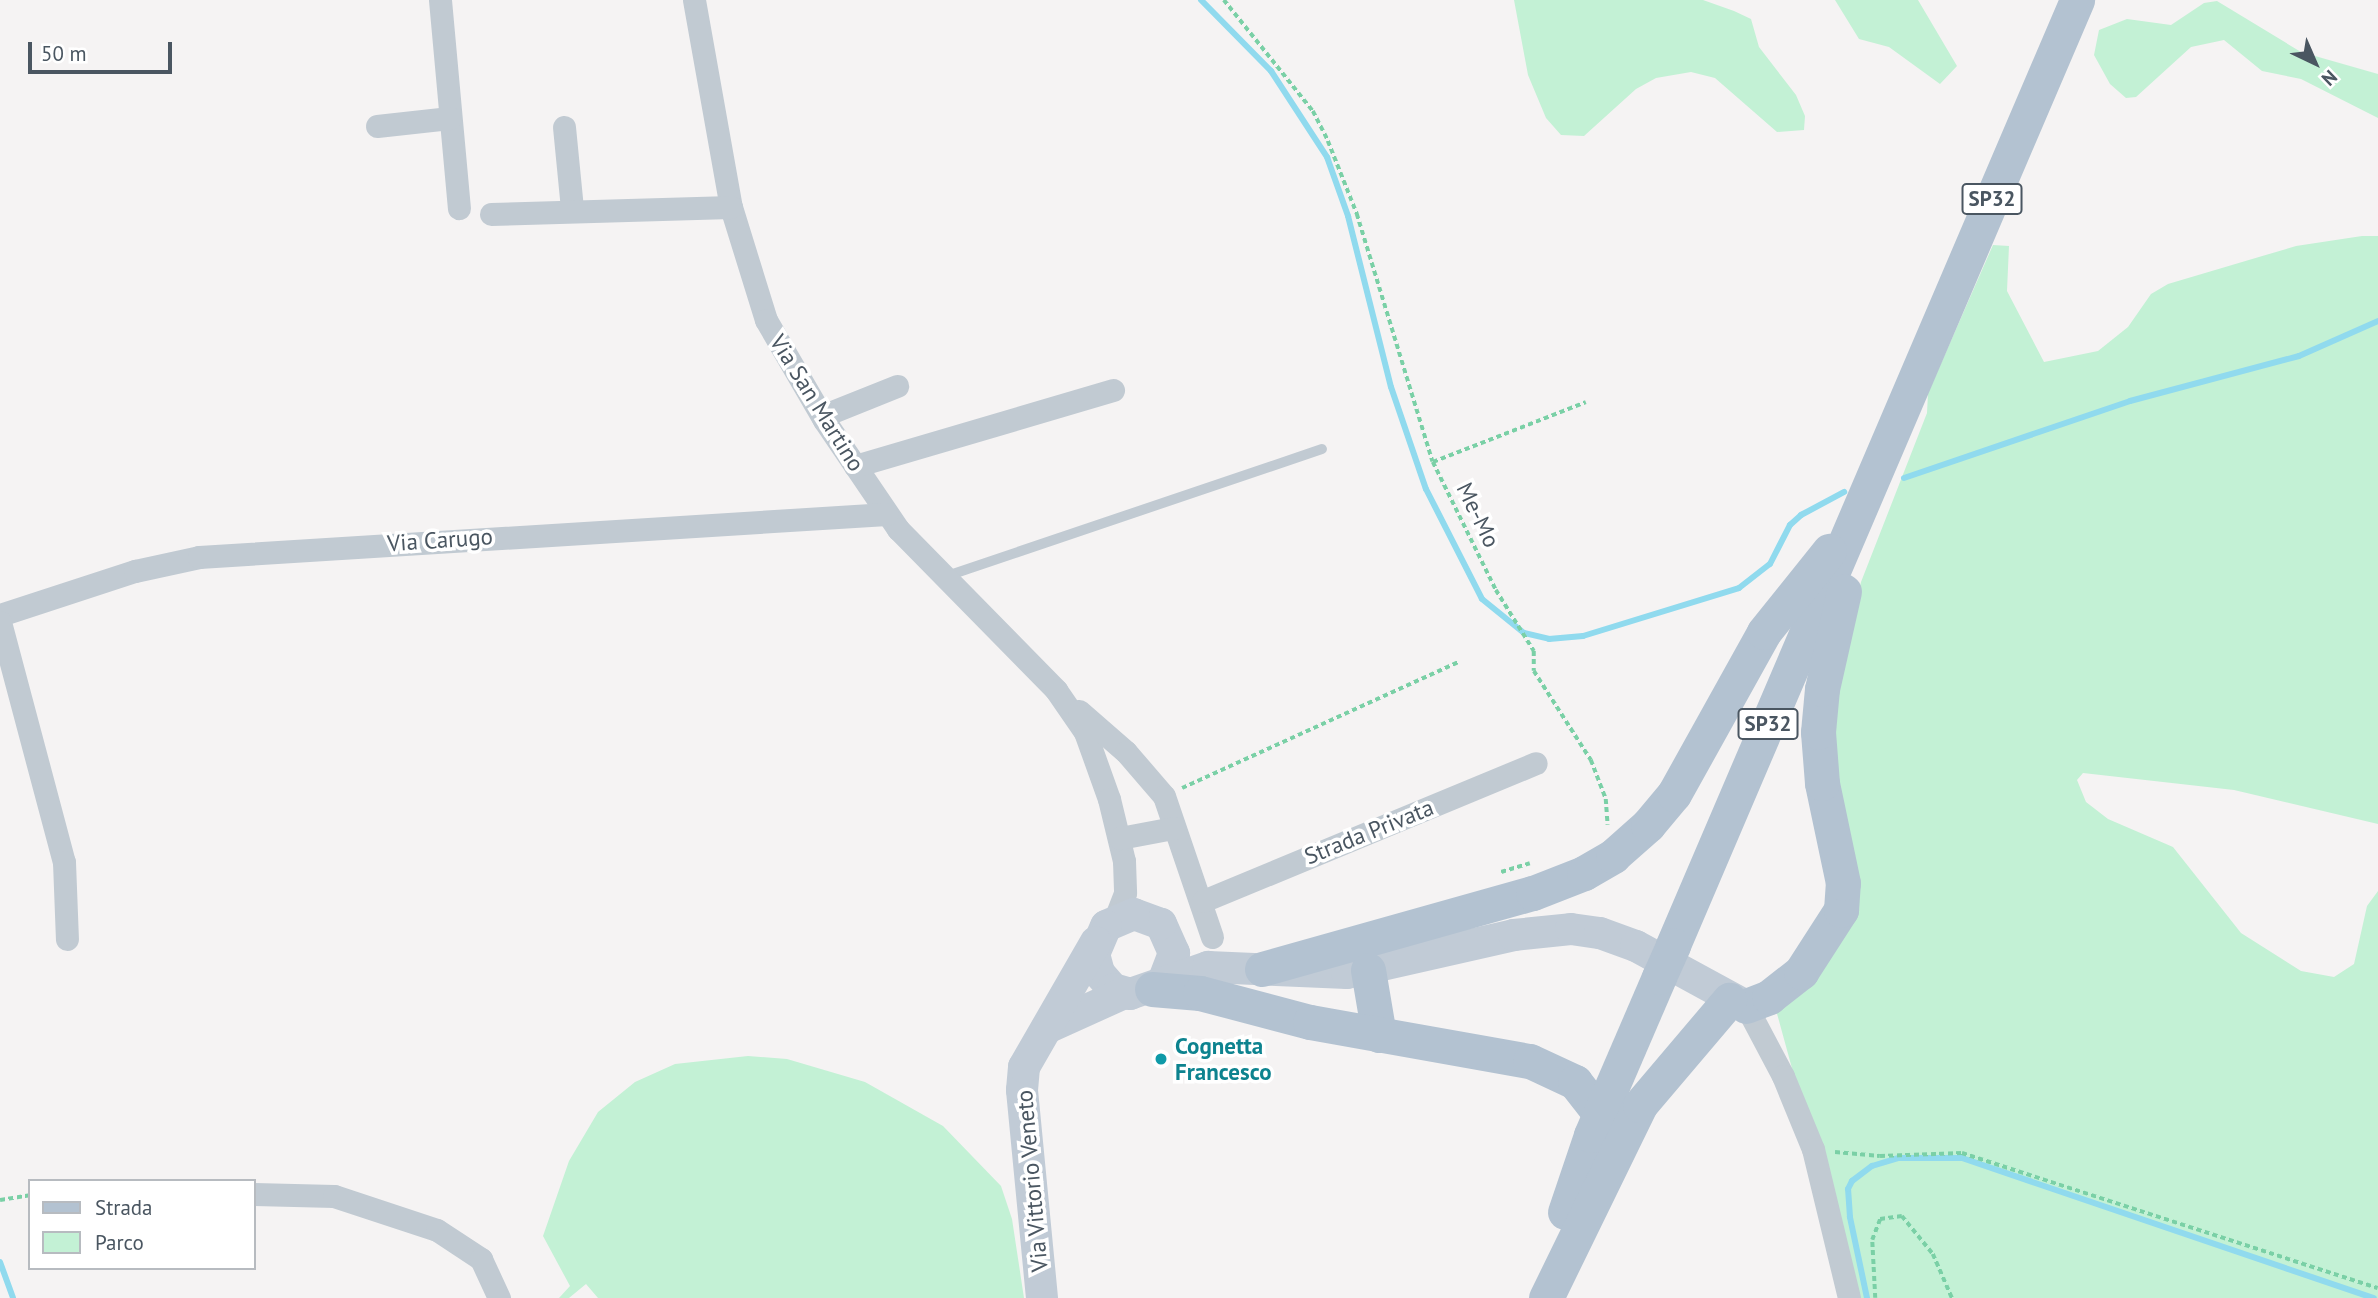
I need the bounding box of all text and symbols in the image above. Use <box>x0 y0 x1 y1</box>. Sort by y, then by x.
scale bar <box>32 28 175 72</box>
north arrow <box>2280 28 2350 98</box>
text: 50 m <box>41 40 87 67</box>
text: N <box>2317 65 2342 91</box>
road number: SP32 <box>1960 182 2024 216</box>
street label: Via San Martino <box>764 329 870 477</box>
street label: Me-Mo <box>1451 478 1505 552</box>
street label: Via Carugo <box>386 523 494 557</box>
road number: SP32 <box>1736 706 1800 742</box>
street label: Strada Privata <box>1300 794 1438 870</box>
place label: Cognetta Francesco <box>1175 1032 1272 1086</box>
marker: Cognetta Francesco <box>1153 1051 1169 1067</box>
street label: Via Vittorio Veneto <box>1010 1088 1054 1274</box>
legend <box>28 1179 256 1270</box>
text: Strada <box>95 1194 153 1221</box>
text: Parco <box>95 1229 144 1256</box>

